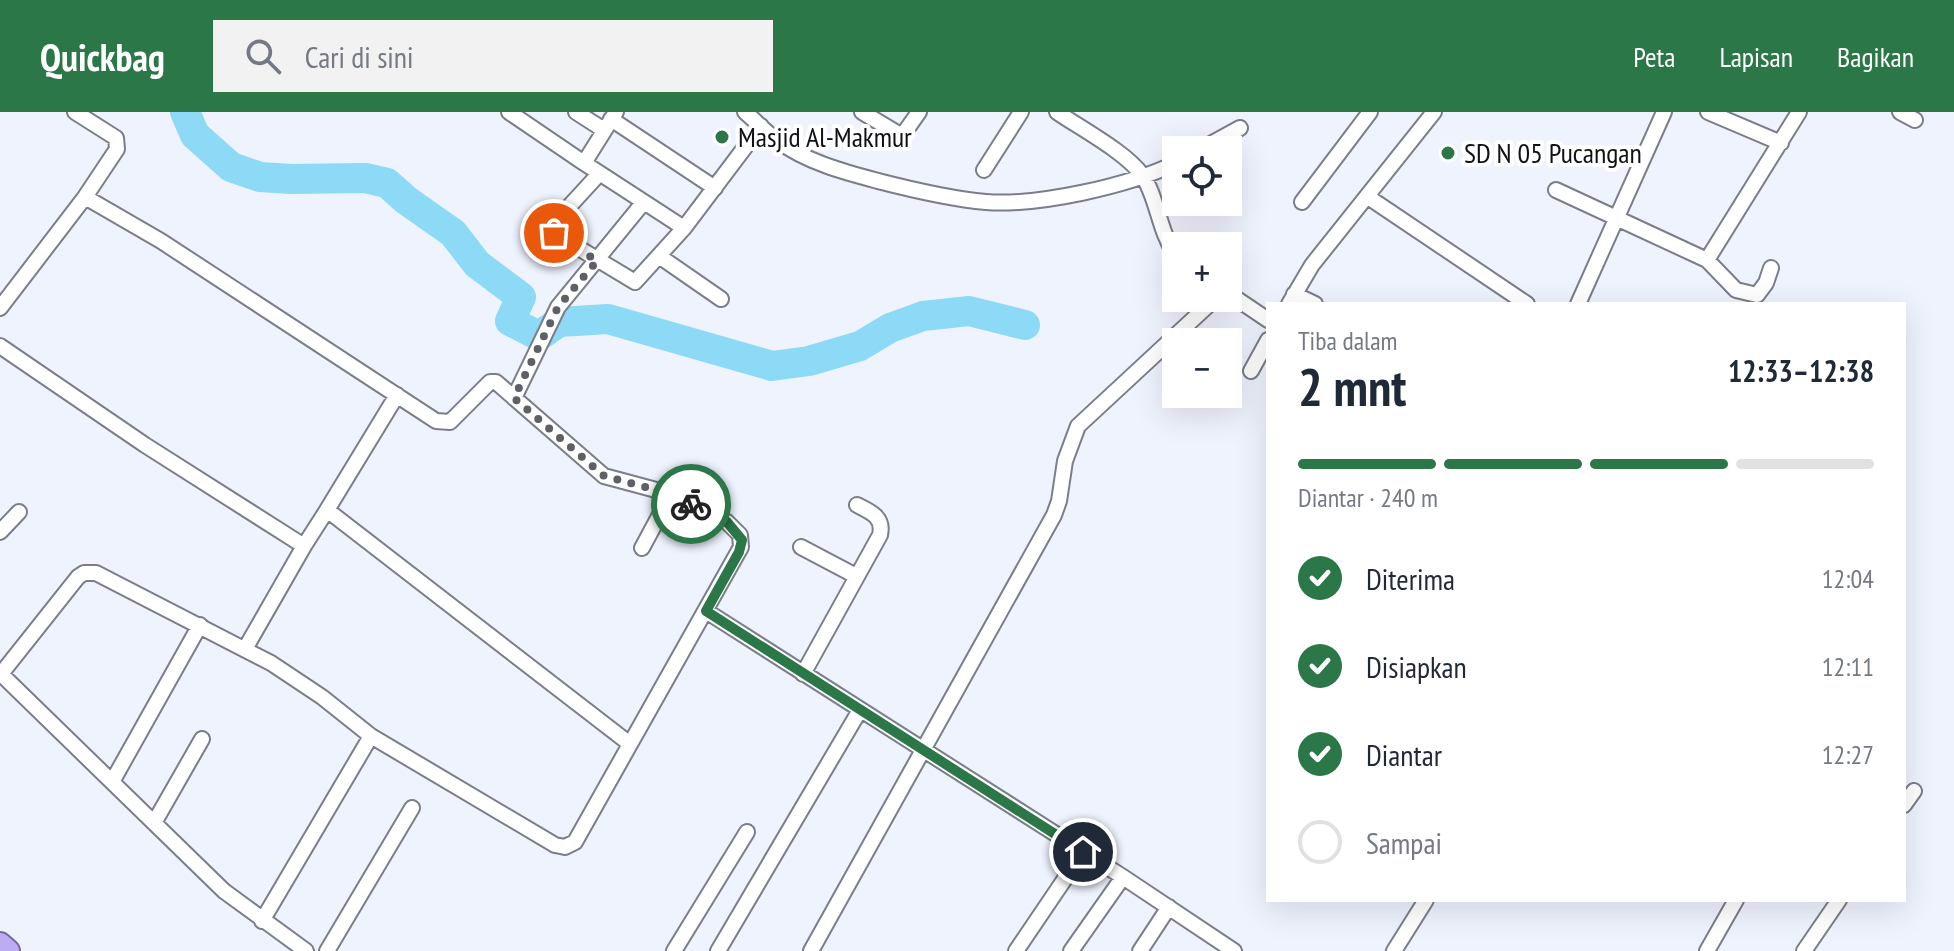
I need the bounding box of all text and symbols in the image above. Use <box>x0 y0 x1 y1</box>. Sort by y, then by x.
search box <box>213 20 773 92</box>
text: Quickbag <box>40 32 165 81</box>
icon: search <box>241 34 285 78</box>
text: Cari di sini <box>305 37 413 76</box>
text: Peta <box>1633 38 1675 75</box>
text: Lapisan <box>1719 38 1793 75</box>
text: Bagikan <box>1837 38 1914 75</box>
place label: Masjid Al-Makmur <box>738 118 912 155</box>
marker: Masjid Al-Makmur <box>713 128 731 146</box>
place label: SD N 05 Pucangan <box>1464 134 1642 171</box>
map controls <box>1162 136 1242 408</box>
button: locate <box>1162 136 1242 216</box>
marker: SD N 05 Pucangan <box>1439 144 1457 162</box>
pin <box>520 199 588 267</box>
icon: bag <box>532 211 576 255</box>
button: + <box>1162 232 1242 312</box>
text: Tiba dalam <box>1298 324 1398 357</box>
button: − <box>1162 328 1242 408</box>
text: 12:33–12:38 <box>1728 351 1874 390</box>
text: 2 mnt <box>1298 353 1406 420</box>
courier <box>651 464 731 544</box>
text: Diantar · 240 m <box>1298 481 1438 514</box>
icon: bike <box>669 482 713 526</box>
icon: check <box>1298 556 1342 600</box>
text: Diterima <box>1366 559 1455 598</box>
text: 12:04 <box>1822 562 1874 595</box>
icon: check <box>1298 644 1342 688</box>
text: Disiapkan <box>1366 647 1467 686</box>
text: 12:11 <box>1822 650 1874 683</box>
icon: check <box>1298 732 1342 776</box>
text: Diantar <box>1366 735 1442 774</box>
text: 12:27 <box>1822 738 1874 771</box>
pin <box>1049 818 1117 886</box>
text: Sampai <box>1366 823 1442 862</box>
icon: home <box>1061 830 1105 874</box>

